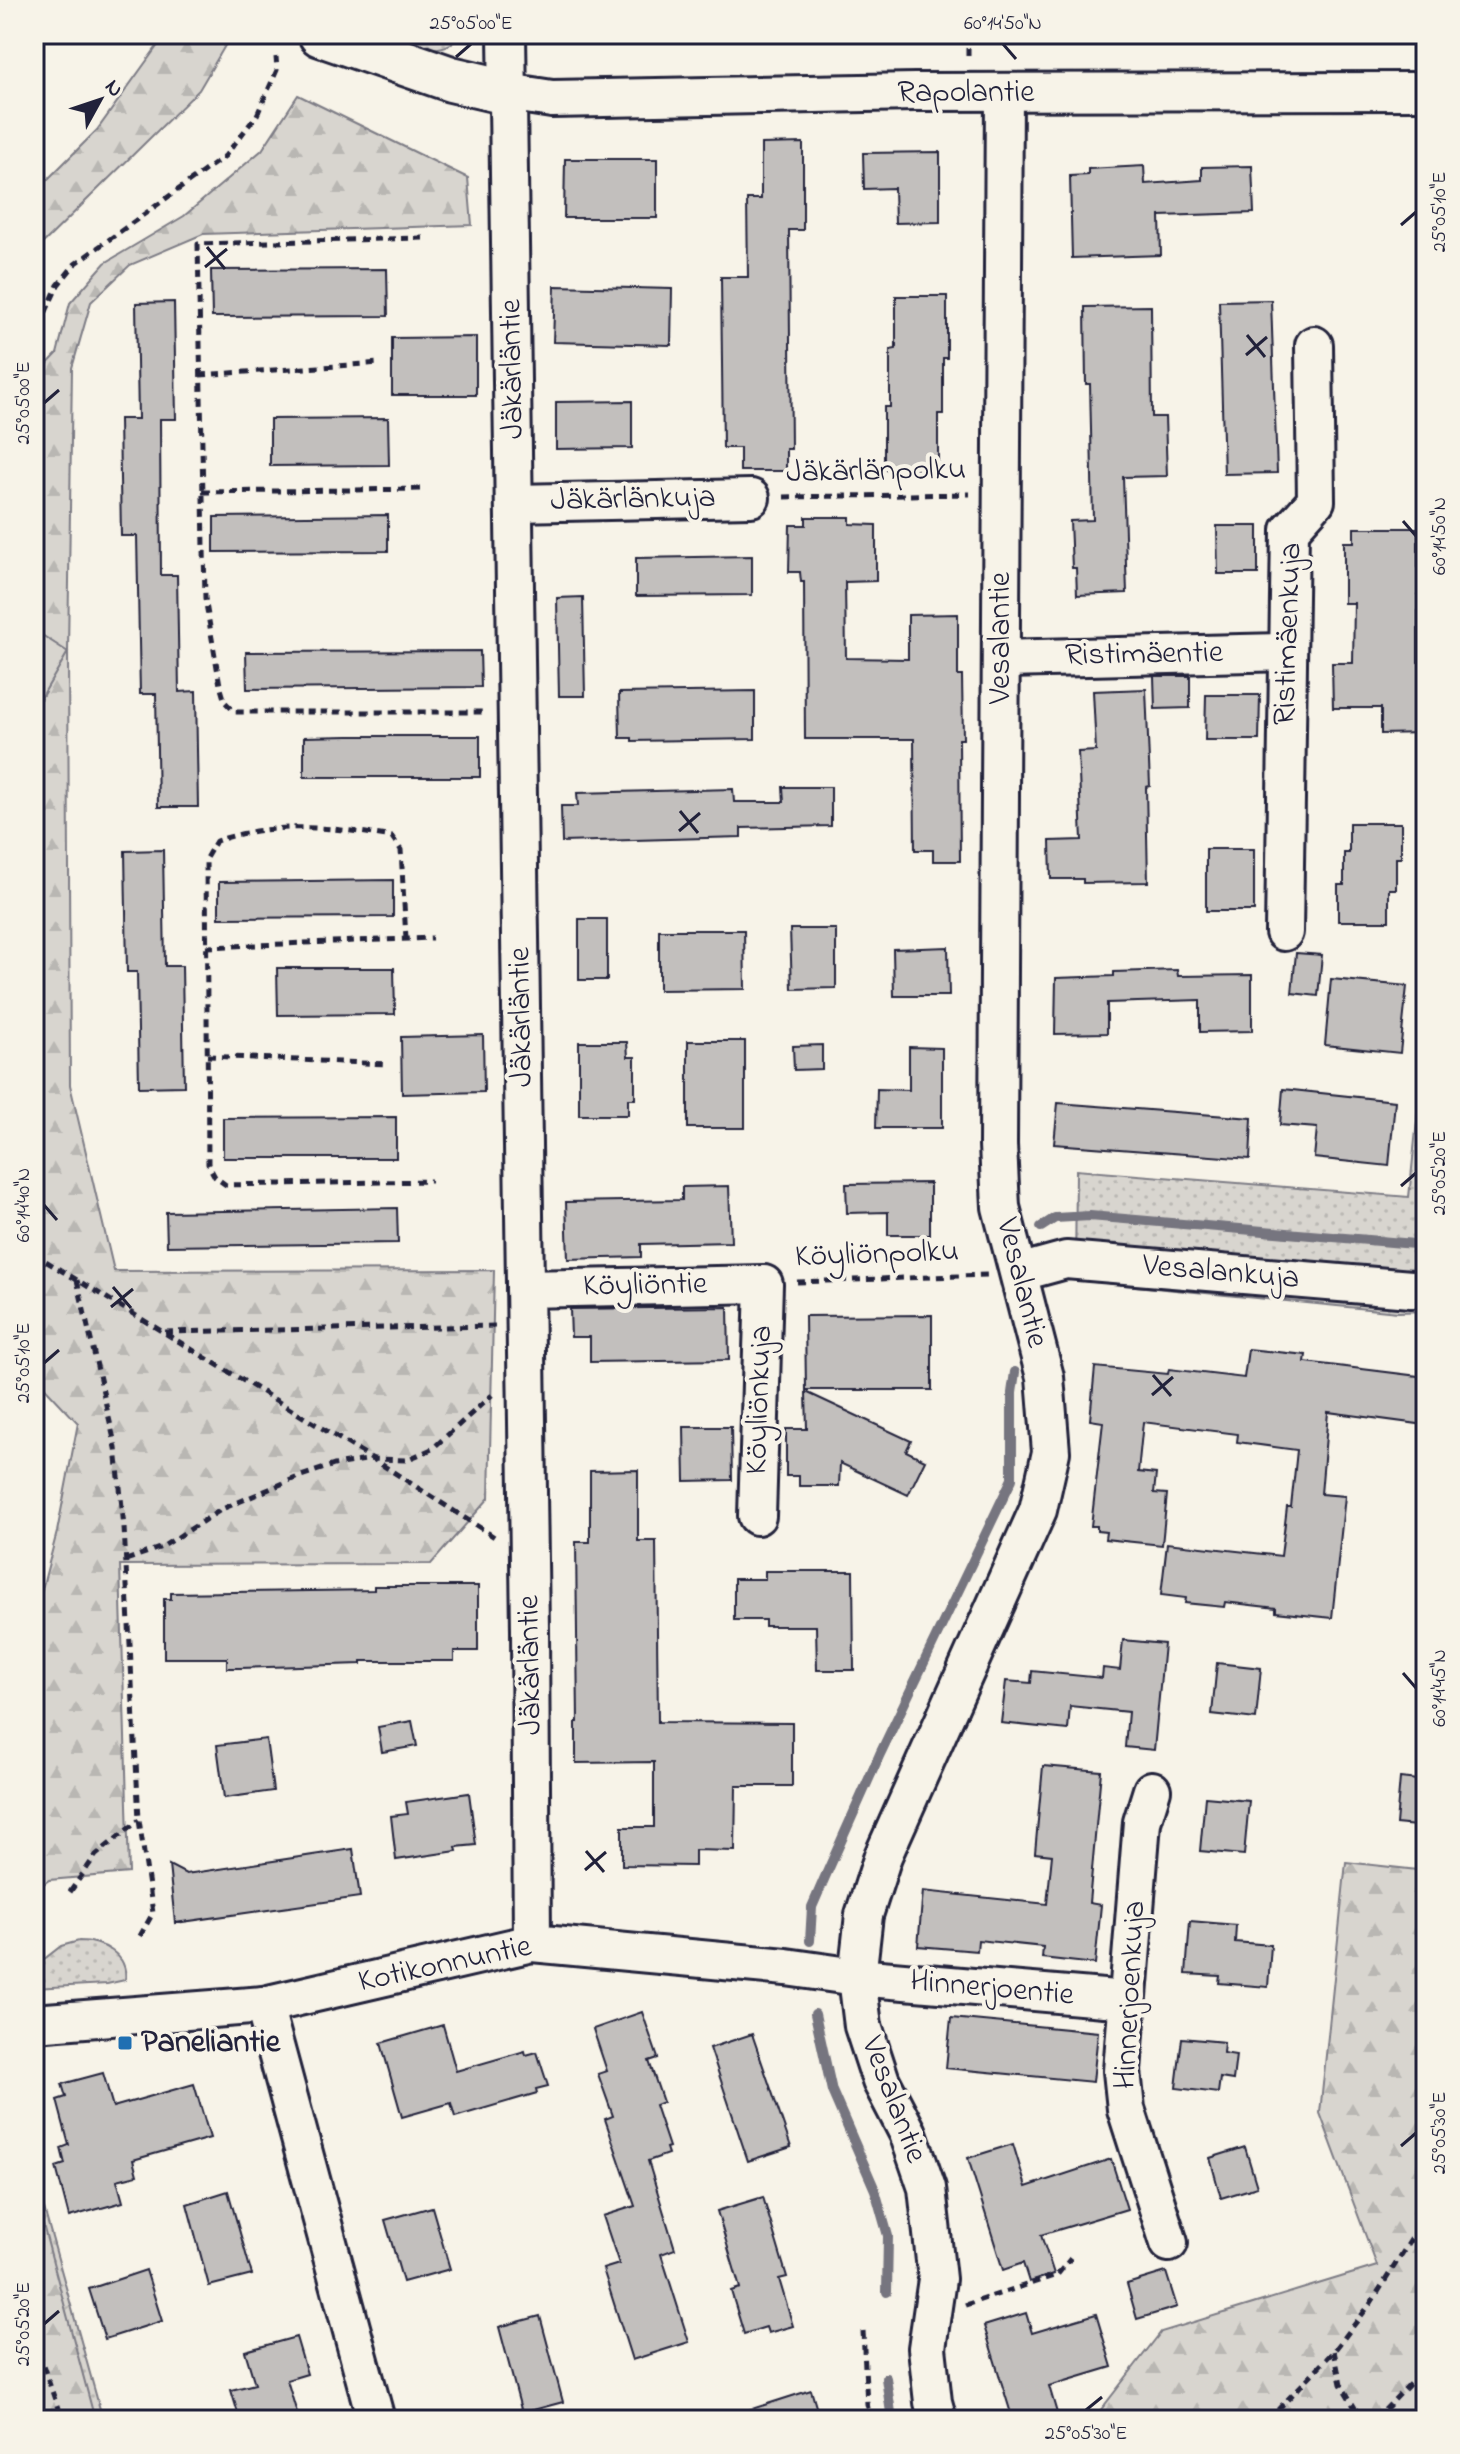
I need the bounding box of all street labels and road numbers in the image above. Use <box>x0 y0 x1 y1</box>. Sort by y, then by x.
street label: Rapolantie <box>897 70 1035 117</box>
street label: Jäkärläntie <box>488 298 538 439</box>
street label: Jäkärlänpolku <box>786 447 966 497</box>
street label: Jäkärlänkuja <box>550 475 716 525</box>
street label: Ristimäenkuja <box>1262 542 1316 726</box>
street label: Vesalantie <box>978 571 1025 705</box>
street label: Ristimäentie <box>1064 630 1224 680</box>
street label: Jäkärläntie <box>497 946 547 1087</box>
street label: Vesalantie <box>982 1212 1060 1353</box>
street label: Köyliönpolku <box>794 1229 960 1281</box>
street label: Vesalankuja <box>1140 1243 1301 1303</box>
street label: Köyliöntie <box>582 1261 708 1311</box>
street label: Köyliönkuja <box>734 1325 786 1475</box>
street label: Jäkärläntie <box>506 1594 556 1735</box>
street label: Hinnerjoenkuja <box>1103 1899 1159 2091</box>
street label: Kotikonnuntie <box>354 1924 536 2006</box>
street label: Hinnerjoentie <box>908 1958 1076 2020</box>
street label: Vesalantie <box>847 2029 939 2171</box>

